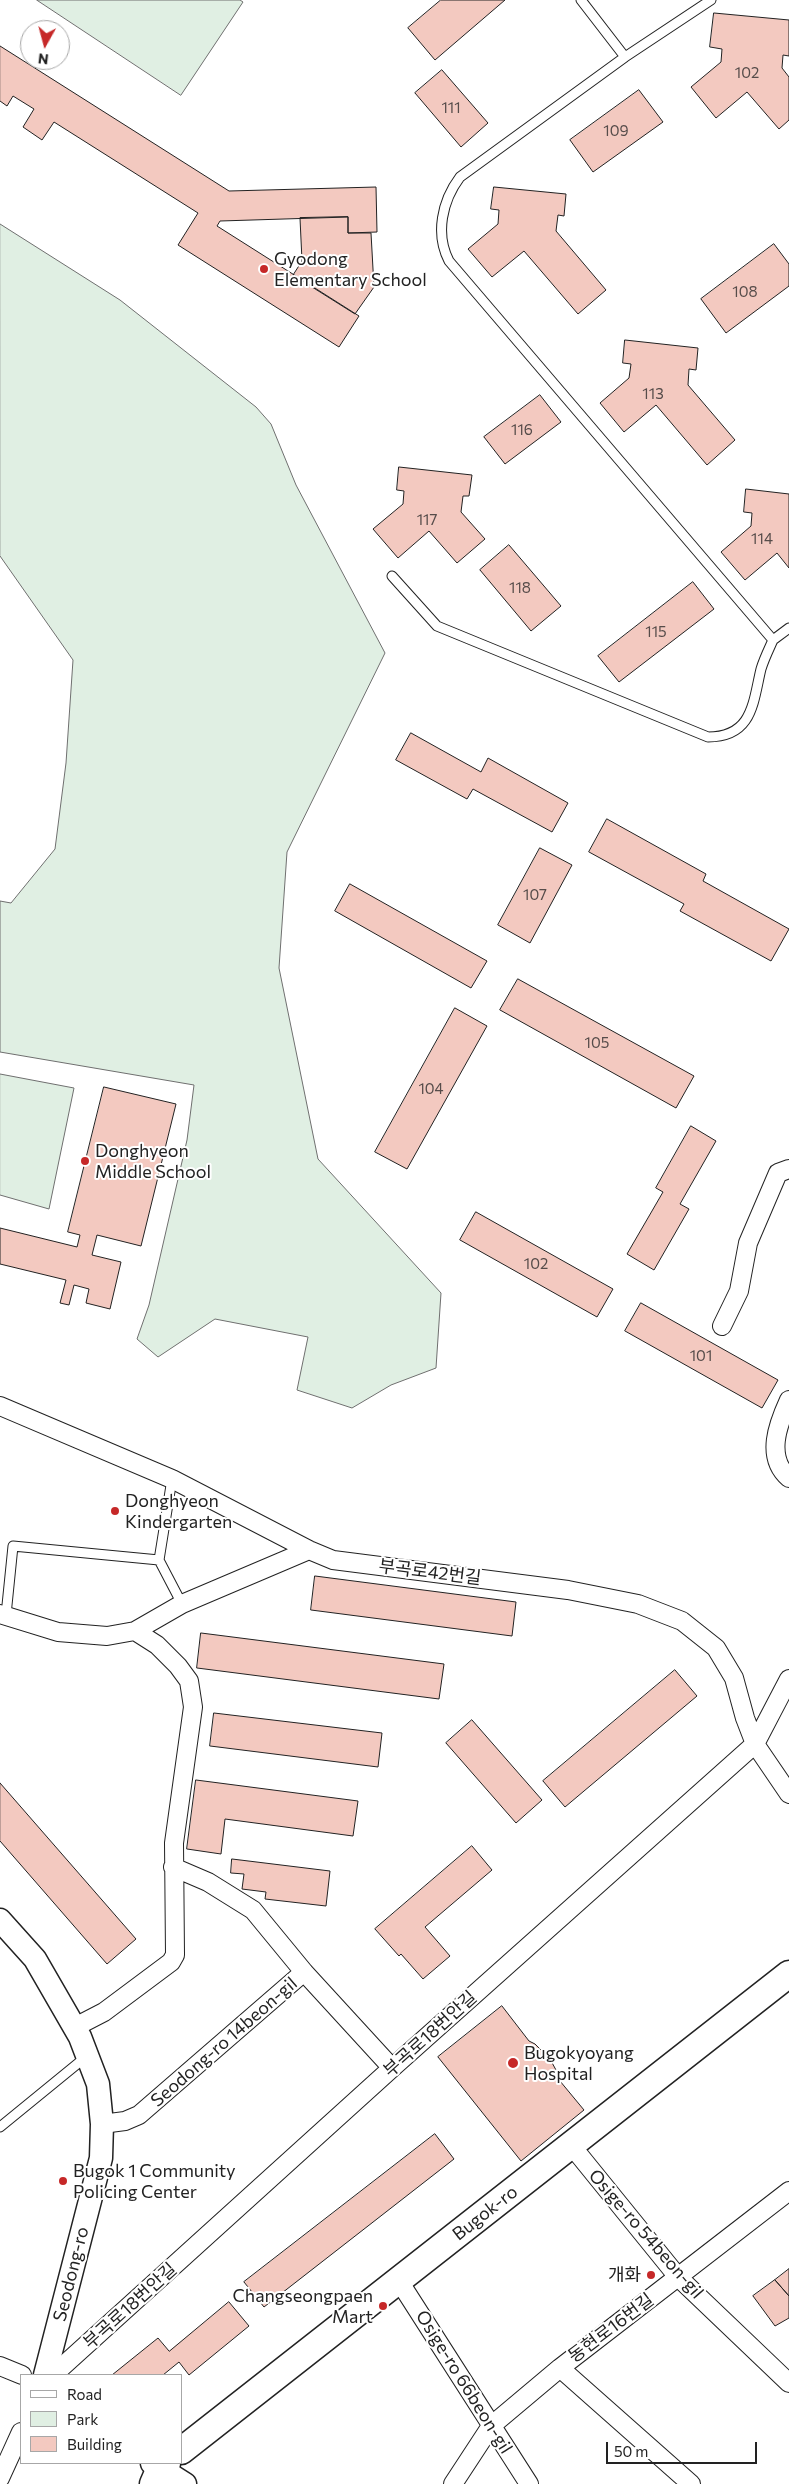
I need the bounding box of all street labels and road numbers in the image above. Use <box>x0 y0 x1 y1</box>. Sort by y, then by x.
street label: 부곡로42번길 <box>377 1555 483 1589</box>
street label: Seodong-ro 14beon-gil <box>147 1973 301 2111</box>
street label: 부곡로18번안길 <box>379 1987 481 2081</box>
street label: Osige-ro 54beon-gil <box>584 2165 708 2303</box>
street label: Bugok-ro <box>448 2181 522 2245</box>
street label: Seodong-ro <box>49 2224 93 2324</box>
street label: 부곡로18번안길 <box>79 2259 181 2353</box>
street label: 동현로16번길 <box>564 2289 658 2367</box>
street label: Osige-ro 66beon-gil <box>411 2306 517 2458</box>

